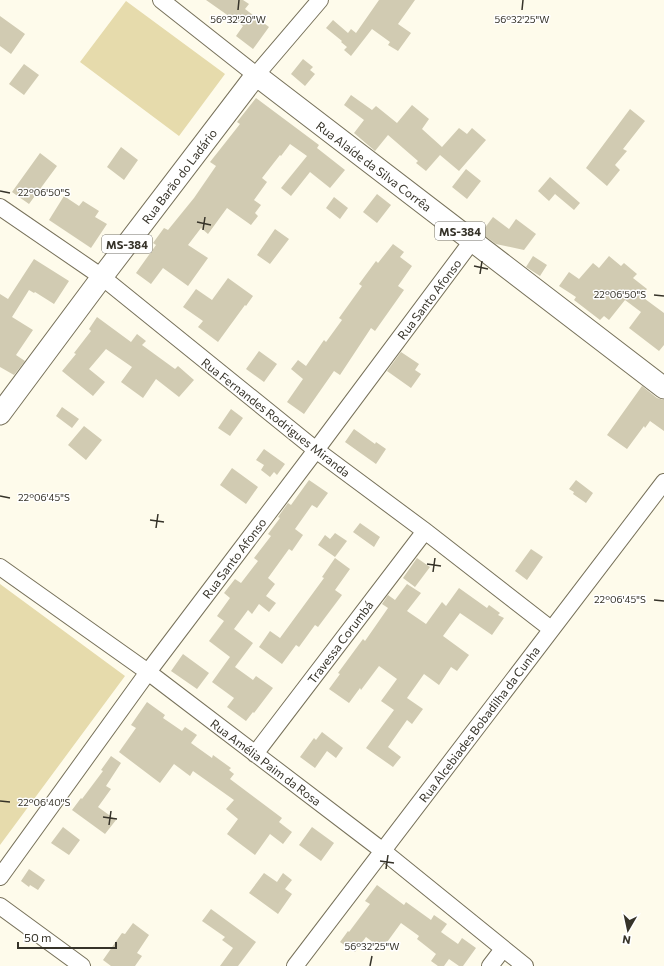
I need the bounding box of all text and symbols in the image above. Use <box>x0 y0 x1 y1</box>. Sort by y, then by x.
text: 56°32'20"W <box>210 13 266 25</box>
text: 56°32'25"W <box>495 13 549 25</box>
street label: Rua Alaíde da Silva Corrêa <box>314 118 434 214</box>
street label: Rua Barão do Ladário <box>139 126 219 226</box>
text: 22°06'50"S <box>18 186 70 198</box>
road number: MS-384 <box>435 222 485 240</box>
road number: MS-384 <box>102 235 152 253</box>
street label: Rua Santo Afonso <box>394 256 464 342</box>
text: 22°06'50"S <box>594 288 646 300</box>
street label: Rua Fernandes Rodrigues Miranda <box>199 355 353 479</box>
text: 22°06'45"S <box>18 491 70 503</box>
street label: Rua Santo Afonso <box>199 515 269 601</box>
text: 22°06'45"S <box>594 593 646 605</box>
street label: Travessa Corumbá <box>304 598 376 686</box>
street label: Rua Alcebiades Bobadilha da Cunha <box>416 643 542 805</box>
street label: Rua Amélia Paim da Rosa <box>208 716 324 808</box>
text: 22°06'40"S <box>18 796 70 808</box>
north arrow <box>608 910 648 950</box>
scale bar <box>18 924 116 950</box>
text: 50 m <box>24 930 52 944</box>
text: N <box>621 933 631 947</box>
text: 56°32'25"W <box>345 940 399 952</box>

